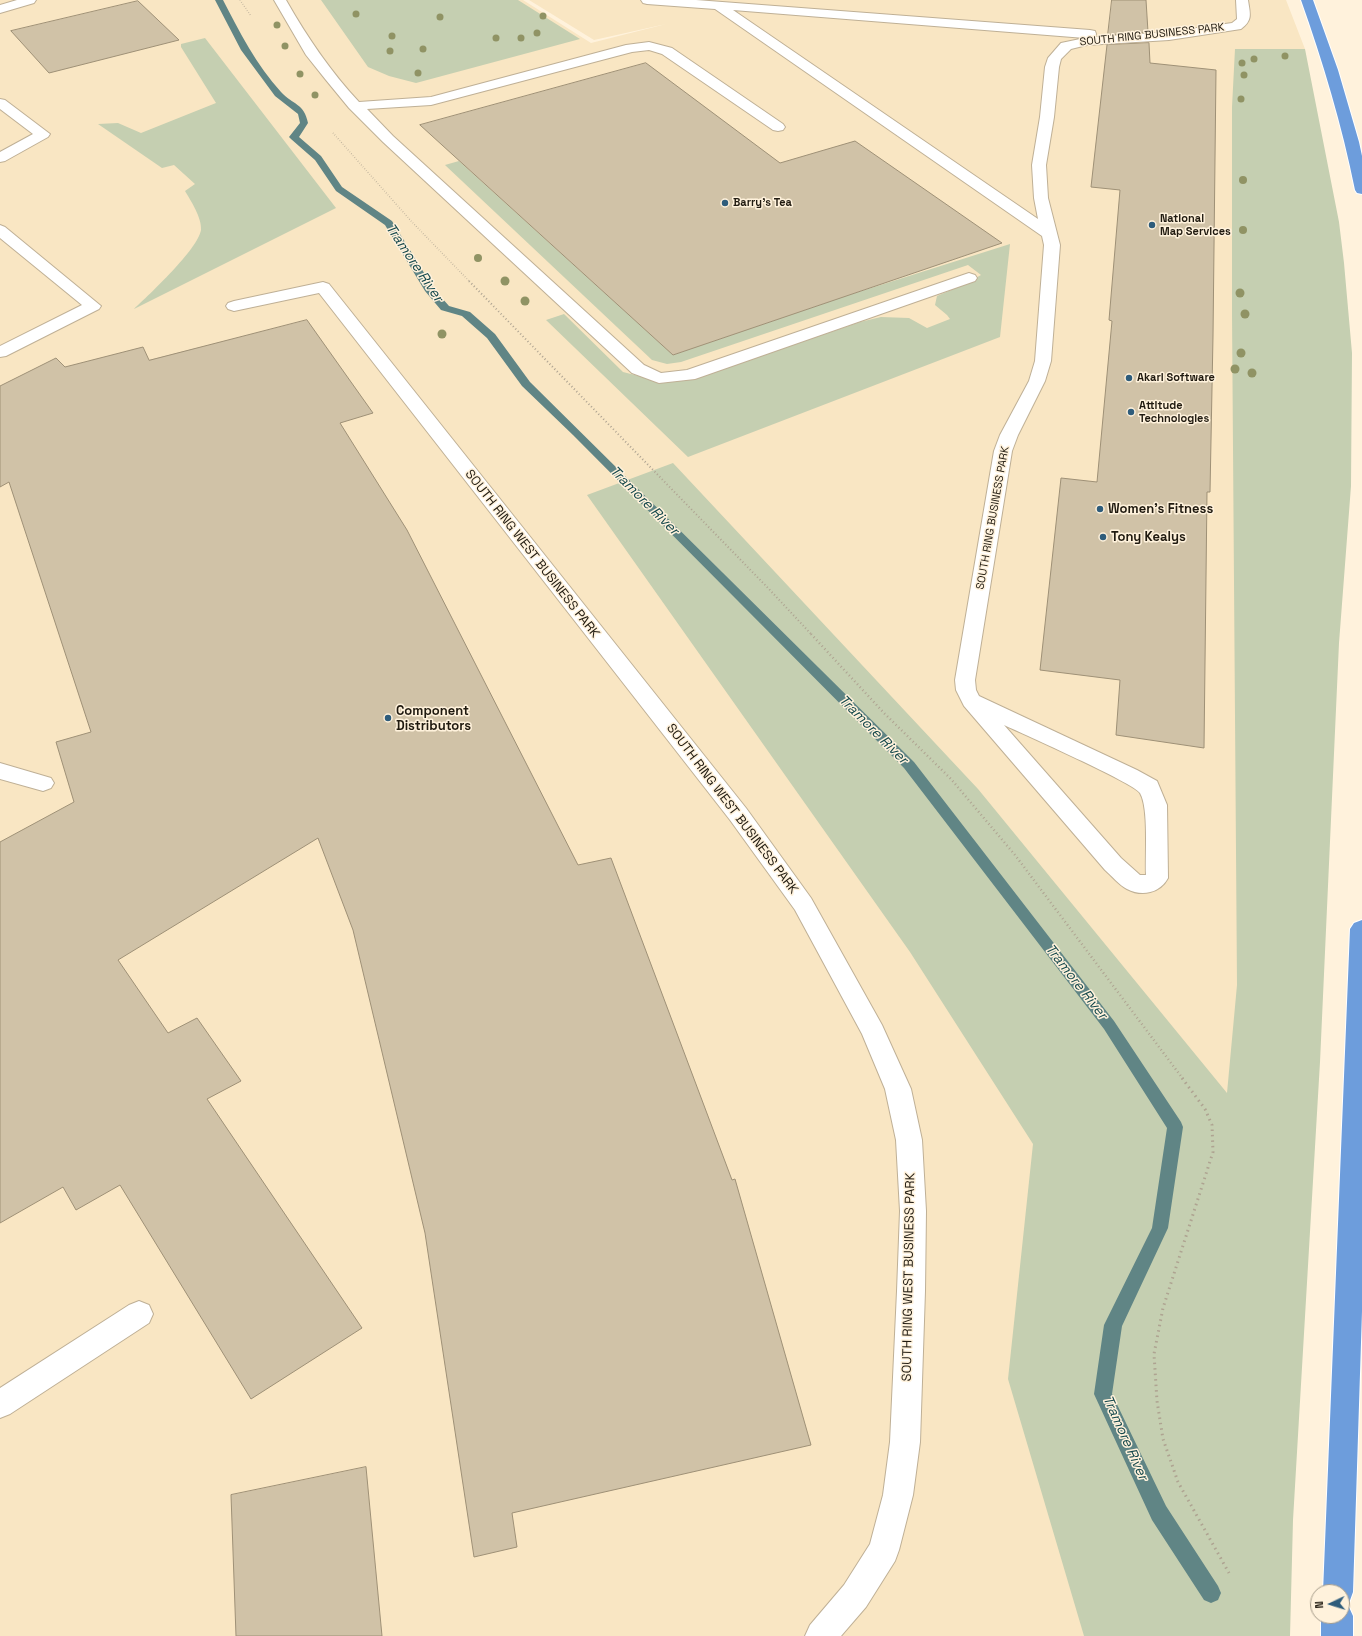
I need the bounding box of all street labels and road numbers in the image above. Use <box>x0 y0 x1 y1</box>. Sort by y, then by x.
street label: SOUTH RING BUSINESS PARK <box>1079 21 1225 49</box>
street label: SOUTH RING BUSINESS PARK <box>974 445 1012 591</box>
street label: SOUTH RING WEST BUSINESS PARK <box>462 467 602 641</box>
street label: SOUTH RING WEST BUSINESS PARK <box>663 721 801 897</box>
street label: SOUTH RING WEST BUSINESS PARK <box>899 1172 919 1382</box>

